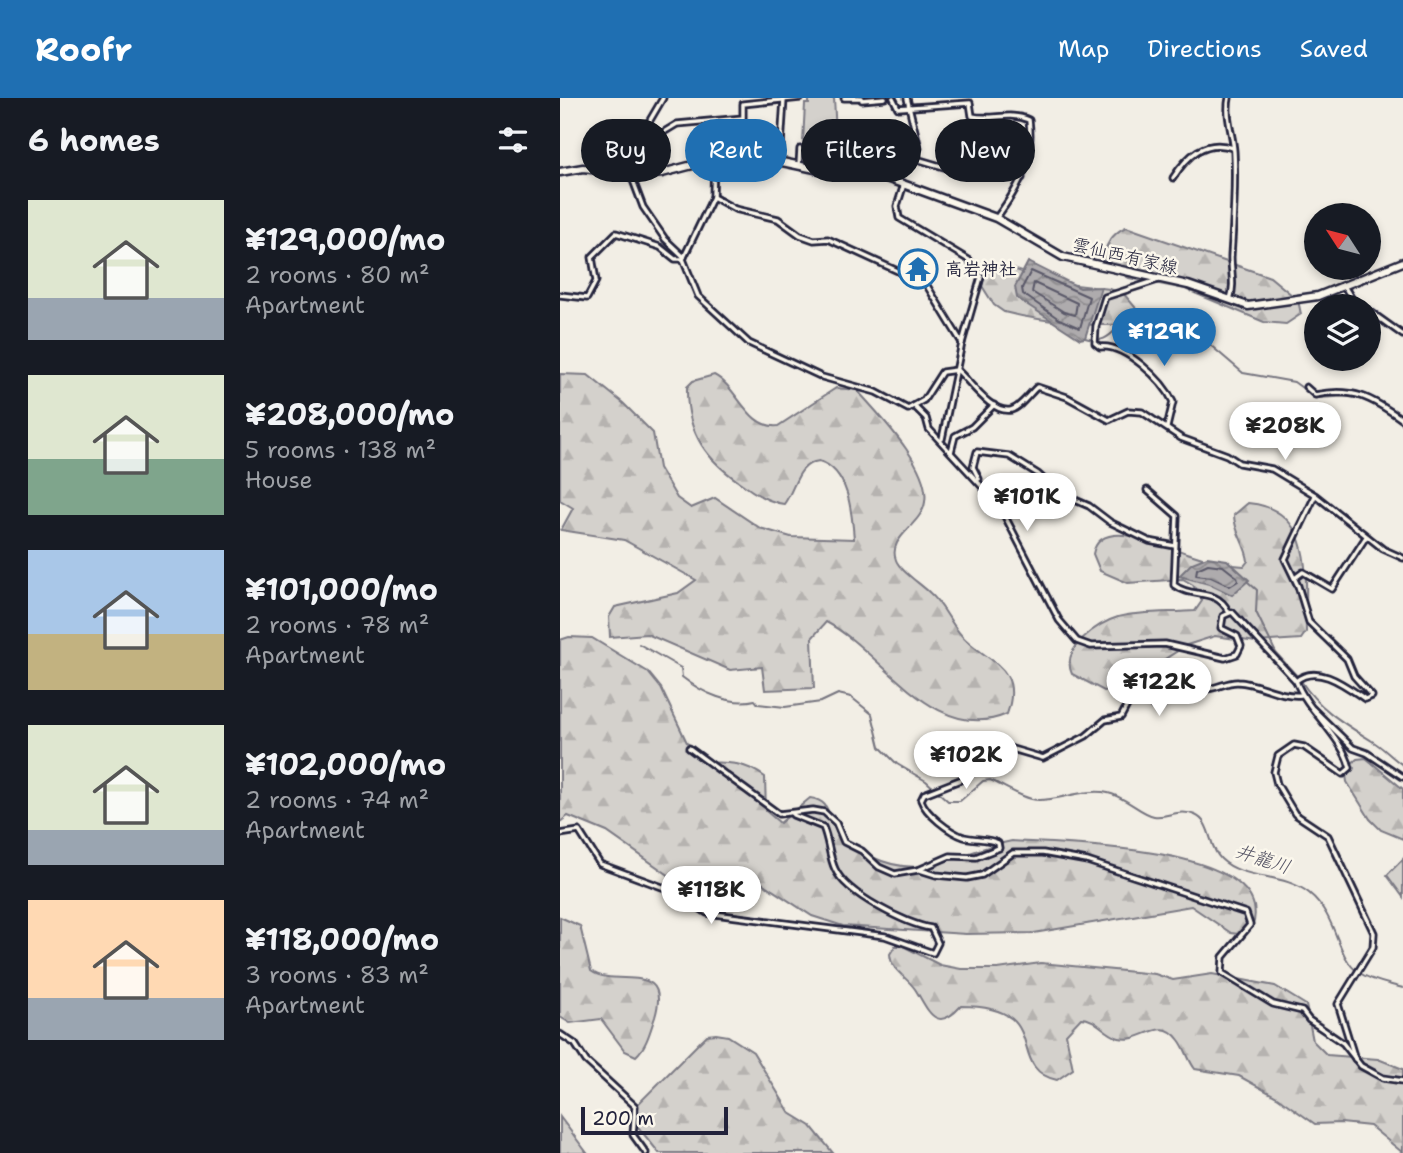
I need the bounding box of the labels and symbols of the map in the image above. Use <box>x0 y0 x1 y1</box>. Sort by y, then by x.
north arrow <box>1304 203 1381 280</box>
street label: 雲仙西有家線 <box>1070 232 1180 280</box>
temple icon: 高岩神社 <box>897 248 939 290</box>
place label: 高岩神社 <box>945 257 1017 281</box>
pin: ¥129K <box>1115 308 1213 368</box>
pin: ¥208K <box>1236 402 1334 462</box>
pin: ¥101K <box>978 474 1076 533</box>
pin: ¥122K <box>1110 658 1208 718</box>
pin: ¥102K <box>917 732 1015 791</box>
water label: 井龍川 <box>1232 838 1294 880</box>
pin: ¥118K <box>662 866 760 926</box>
scale bar <box>581 1104 728 1136</box>

